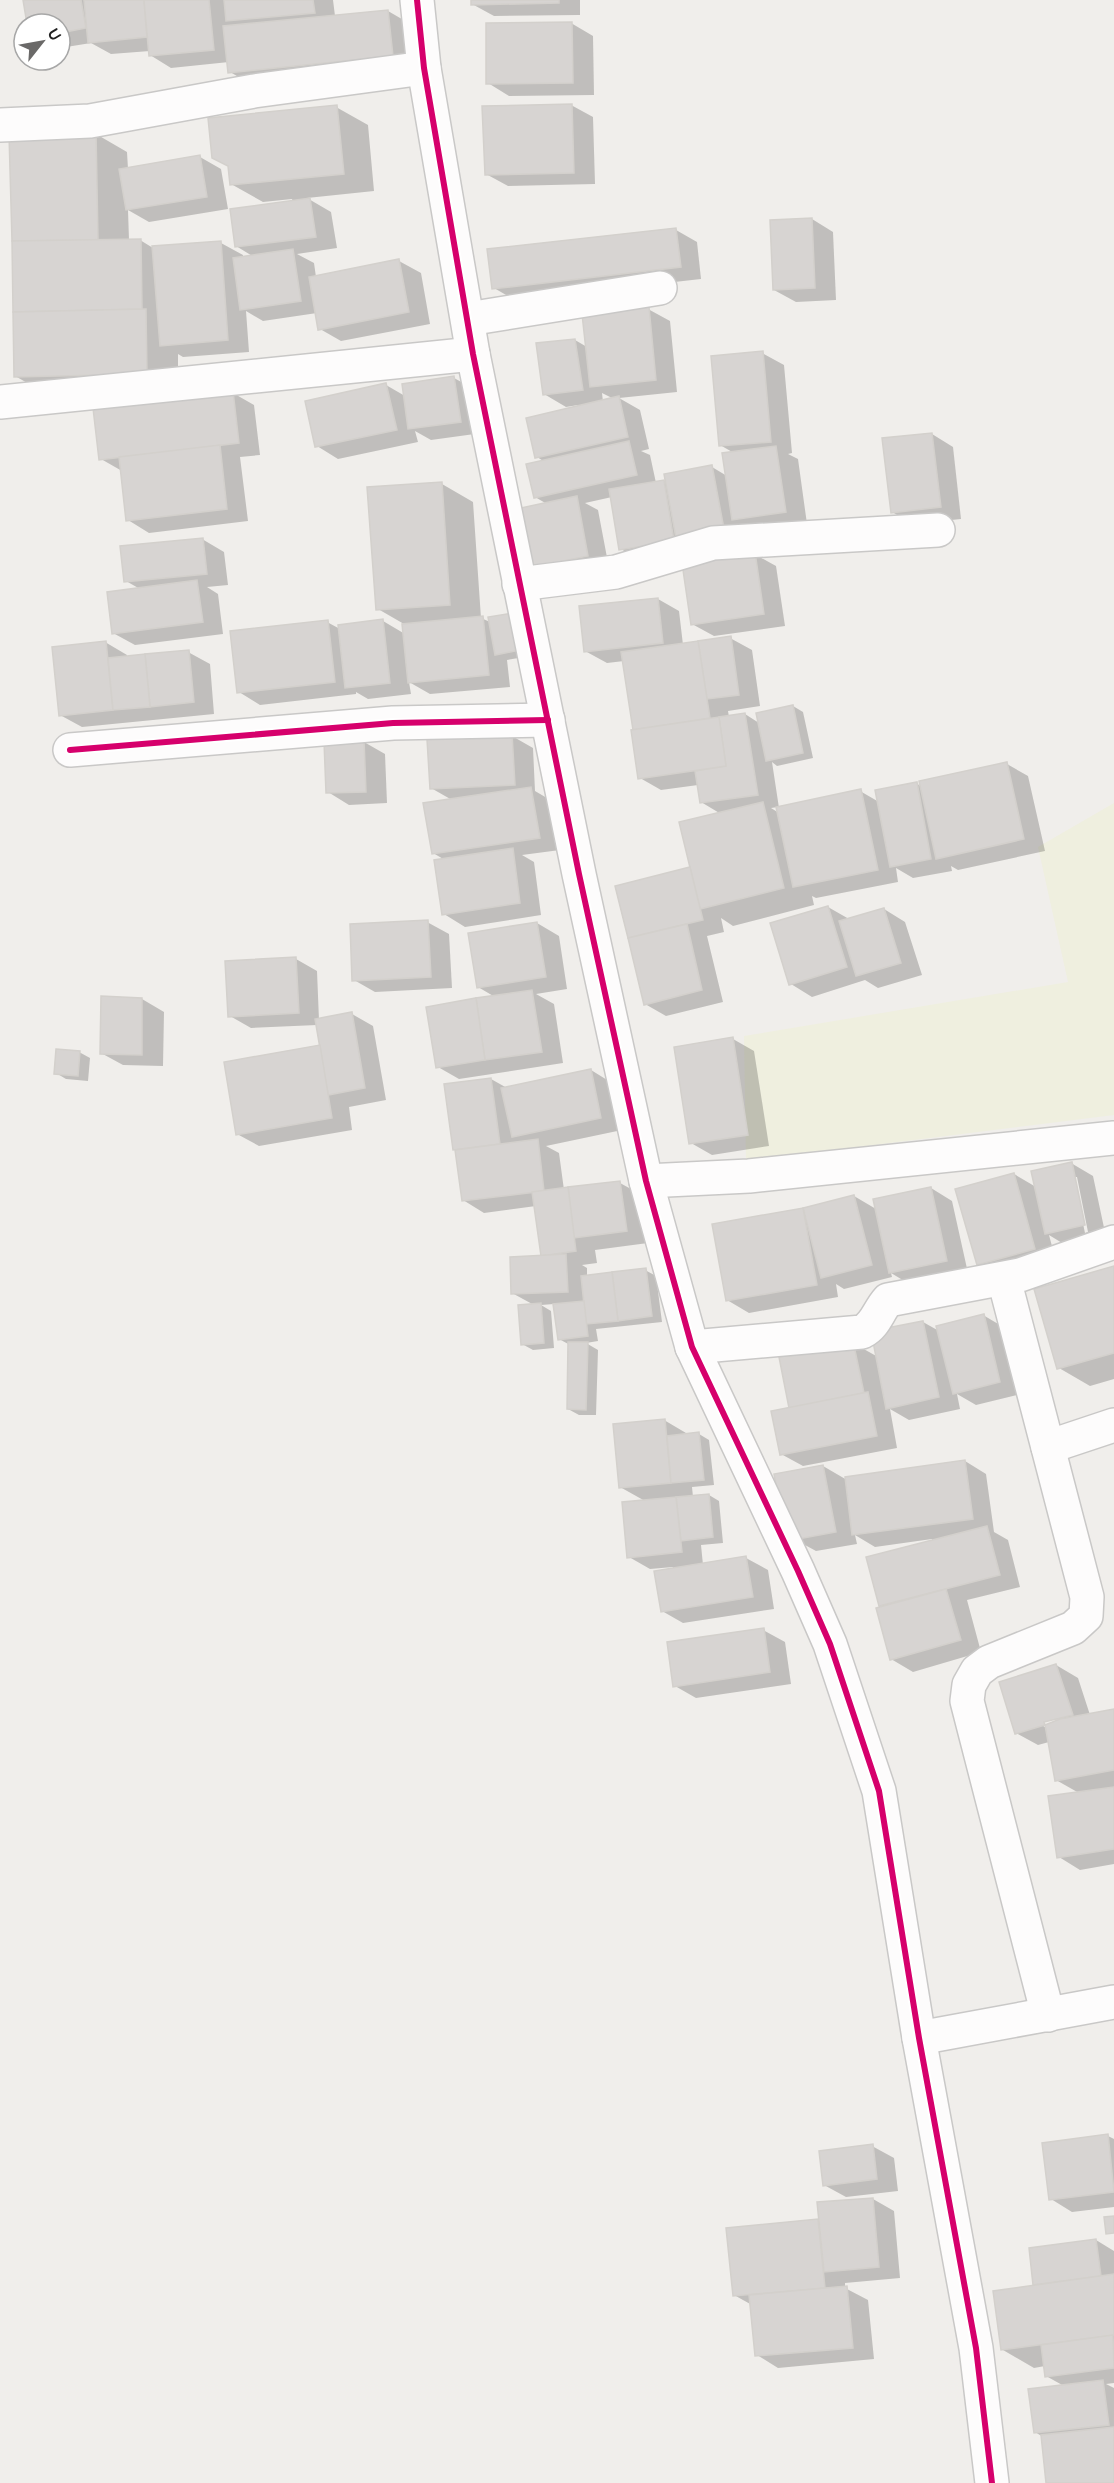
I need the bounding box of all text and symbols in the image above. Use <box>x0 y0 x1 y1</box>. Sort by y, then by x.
north arrow <box>12 12 72 72</box>
text: U <box>43 24 66 44</box>

